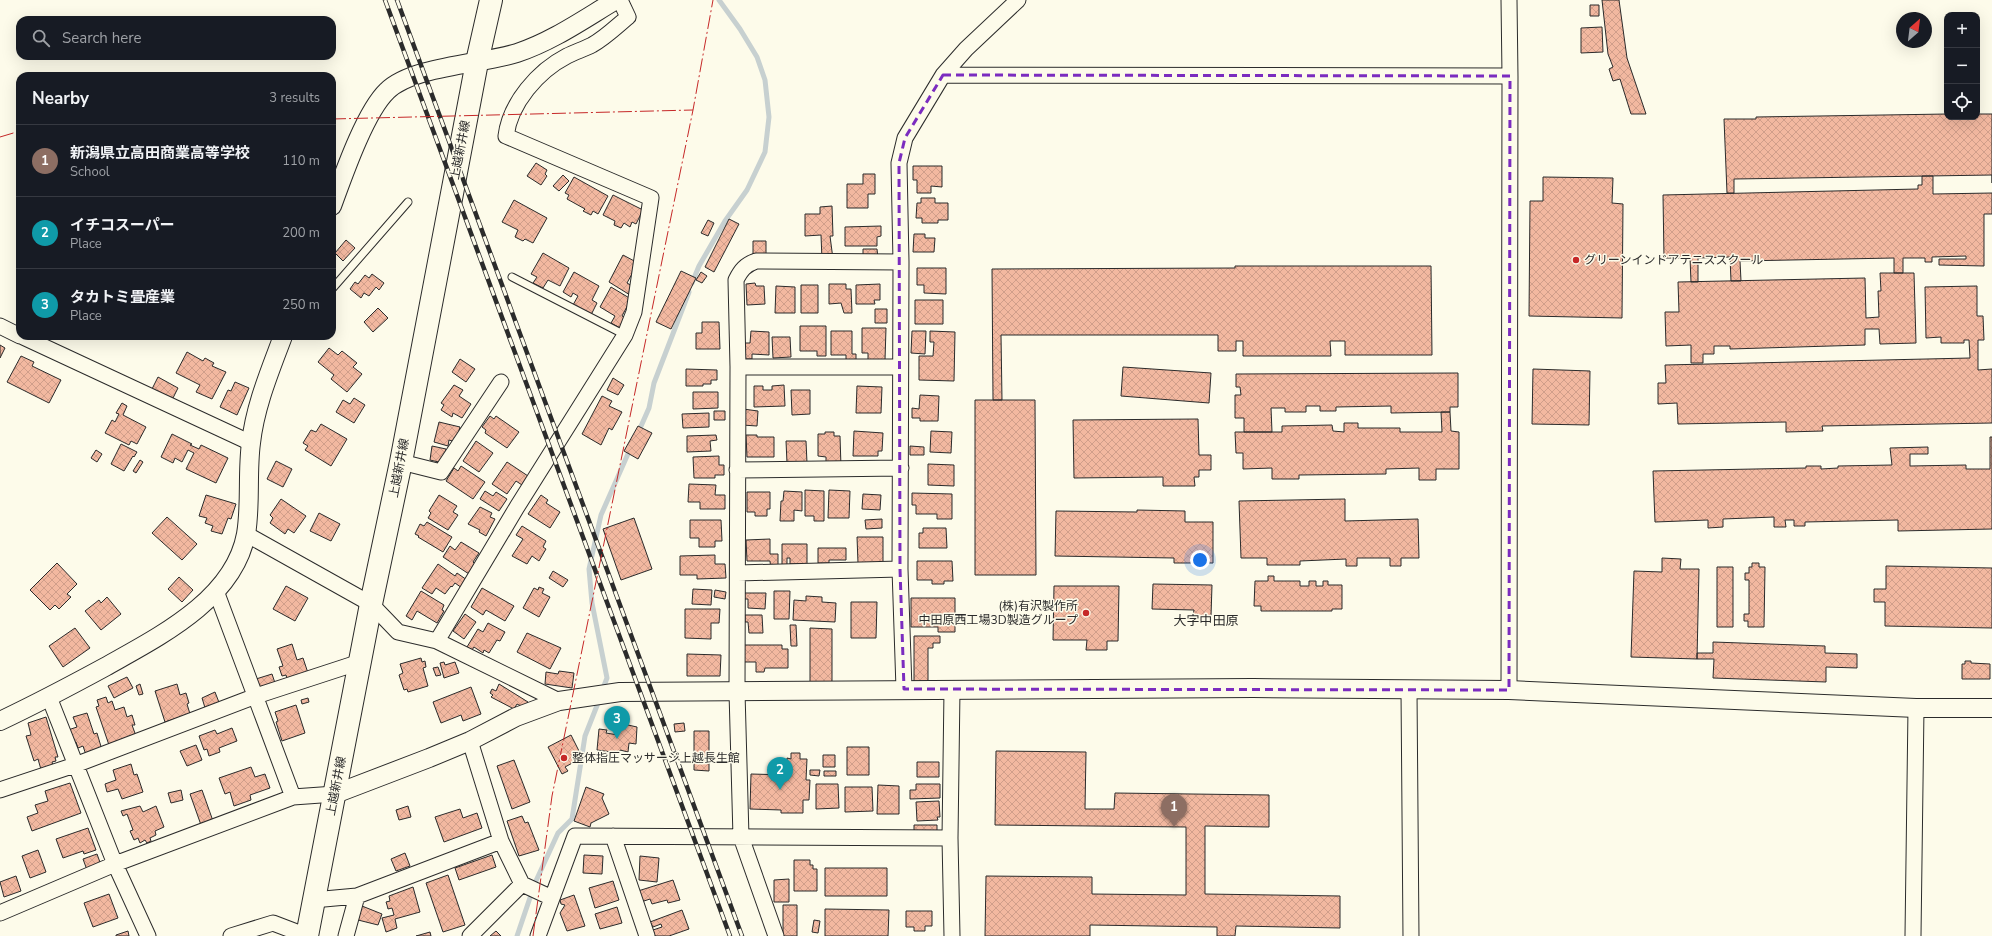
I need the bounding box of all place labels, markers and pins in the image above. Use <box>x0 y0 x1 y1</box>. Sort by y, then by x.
place label: グリーンインドアテニススクール <box>1584 252 1763 268</box>
marker: グリーンインドアテニススクール <box>1571 255 1581 265</box>
place label: (株)有沢製作所 中田原西工場3D製造グループ <box>919 598 1078 628</box>
marker: (株)有沢製作所 中田原西工場3D製造グループ <box>1081 608 1091 618</box>
pin: 3 <box>604 706 630 739</box>
place label: 整体指圧マッサージ上越長生館 <box>572 750 740 766</box>
marker: 整体指圧マッサージ上越長生館 <box>559 753 569 763</box>
pin: 2 <box>767 757 793 790</box>
pin: 1 <box>1161 794 1187 827</box>

